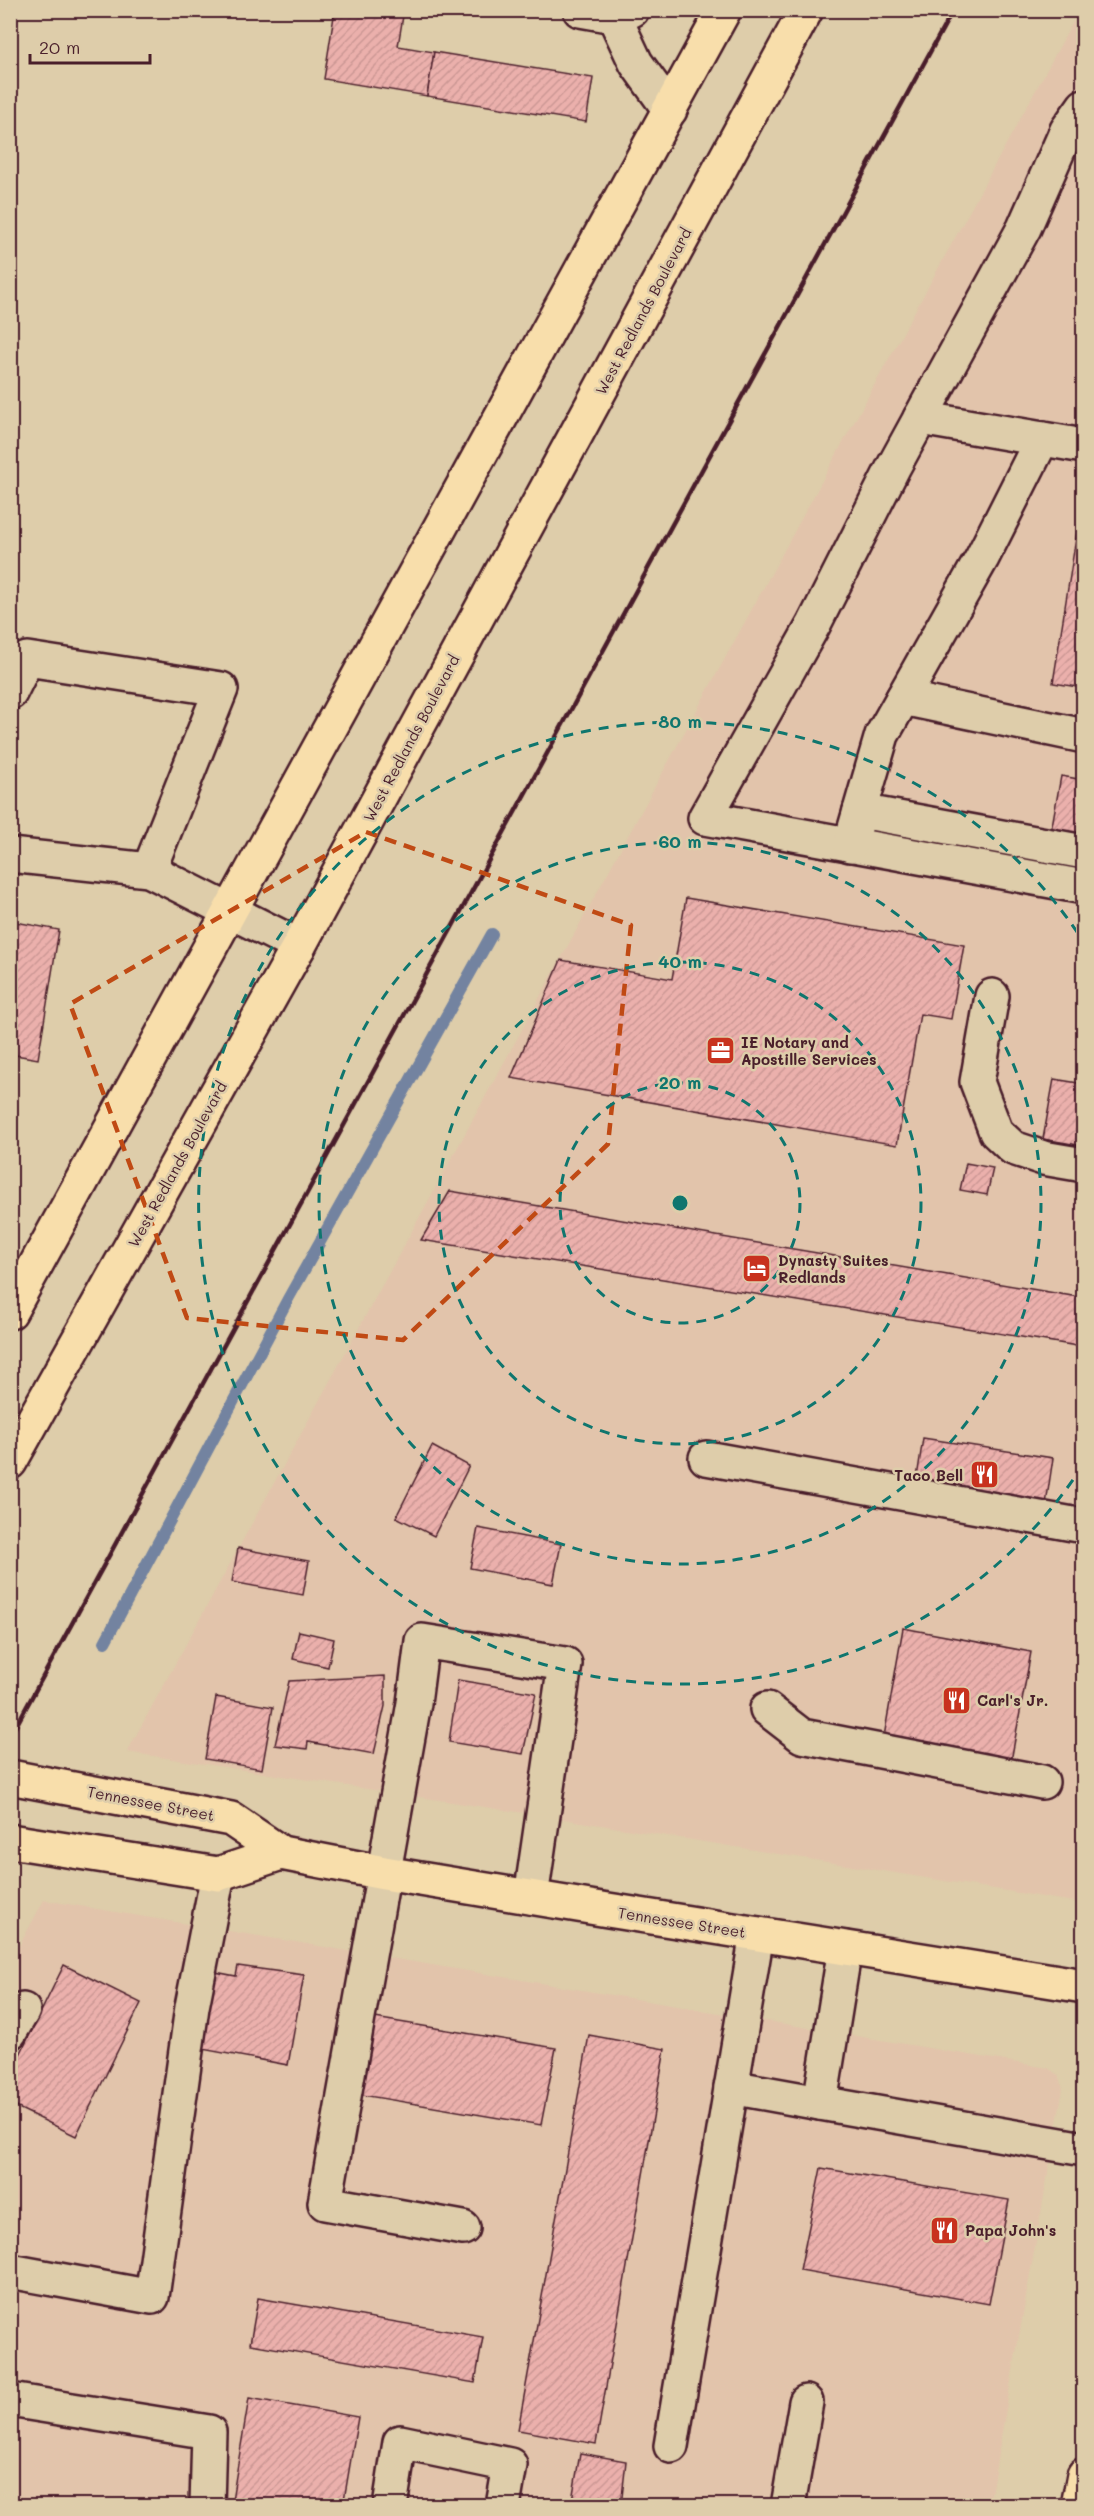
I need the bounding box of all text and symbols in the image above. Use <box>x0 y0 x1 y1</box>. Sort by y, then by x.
scale bar <box>30 27 150 65</box>
text: 20 m <box>39 35 80 59</box>
street label: West Redlands Boulevard <box>590 224 696 398</box>
street label: West Redlands Boulevard <box>358 651 464 825</box>
text: 80 m <box>658 709 702 733</box>
text: 60 m <box>658 829 702 853</box>
text: 40 m <box>658 949 702 973</box>
place label: IE Notary and Apostille Services <box>741 1032 877 1069</box>
office icon: IE Notary and Apostille Services <box>704 1035 736 1067</box>
text: 20 m <box>659 1070 701 1094</box>
street label: West Redlands Boulevard <box>123 1078 231 1250</box>
centre of rings <box>670 1193 690 1213</box>
place label: Dynasty Suites Redlands <box>778 1250 889 1287</box>
hotel icon: Dynasty Suites Redlands <box>741 1253 773 1285</box>
restaurant icon: Taco Bell <box>968 1459 1000 1491</box>
place label: Taco Bell <box>894 1465 963 1485</box>
restaurant icon: Carl's Jr. <box>940 1684 972 1716</box>
place label: Carl's Jr. <box>977 1690 1049 1710</box>
street label: Tennessee Street <box>86 1781 216 1825</box>
street label: Tennessee Street <box>617 1902 747 1942</box>
restaurant icon: Papa John's <box>928 2214 960 2246</box>
place label: Papa John's <box>965 2220 1056 2240</box>

